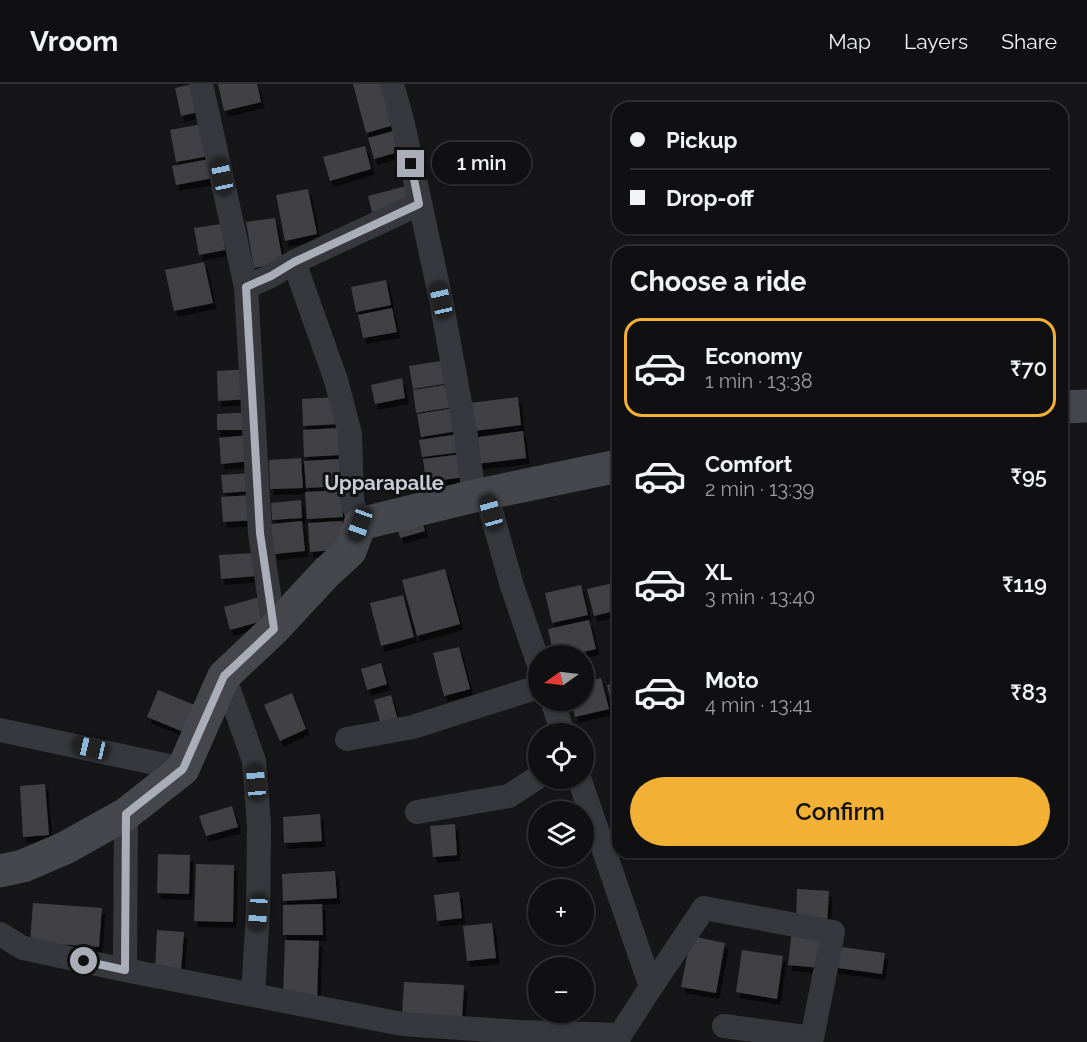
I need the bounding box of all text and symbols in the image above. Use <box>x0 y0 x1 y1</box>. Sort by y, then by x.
text: Vroom <box>30 25 118 58</box>
text: Map <box>828 29 871 54</box>
text: Layers <box>904 29 968 54</box>
text: Share <box>1001 29 1057 54</box>
text: Pickup <box>666 127 738 153</box>
callout: 1 min <box>432 143 531 185</box>
route end <box>397 150 424 177</box>
text: 1 min <box>457 151 506 175</box>
car <box>209 157 235 195</box>
text: Drop-off <box>666 185 754 211</box>
text: Choose a ride <box>630 266 806 297</box>
car <box>428 280 454 320</box>
icon: car <box>633 341 687 395</box>
text: Economy <box>705 343 803 369</box>
text: ₹70 <box>1010 355 1047 381</box>
text: 1 min · 13:38 <box>705 369 813 393</box>
icon: car <box>633 449 687 503</box>
text: Comfort <box>705 451 792 477</box>
text: ₹95 <box>1011 463 1047 489</box>
district label: Upparapalle <box>324 471 444 495</box>
text: 2 min · 13:39 <box>705 477 814 501</box>
car <box>477 492 505 532</box>
car <box>345 504 375 544</box>
icon: car <box>633 557 687 611</box>
text: XL <box>705 559 732 585</box>
text: ₹119 <box>1002 571 1047 597</box>
text: 3 min · 13:40 <box>705 585 815 609</box>
north arrow <box>528 645 594 711</box>
map controls <box>528 645 594 1023</box>
icon: car <box>633 665 687 719</box>
text: Moto <box>705 667 759 693</box>
text: ₹83 <box>1010 679 1047 705</box>
text: 4 min · 13:41 <box>705 693 812 717</box>
button: locate <box>528 723 594 789</box>
car <box>71 735 111 761</box>
car <box>245 763 267 801</box>
button: Confirm <box>630 777 1050 846</box>
button: layers <box>528 801 594 867</box>
button: + <box>528 879 594 945</box>
car <box>248 893 268 931</box>
route start <box>70 947 97 974</box>
button: − <box>528 957 594 1023</box>

